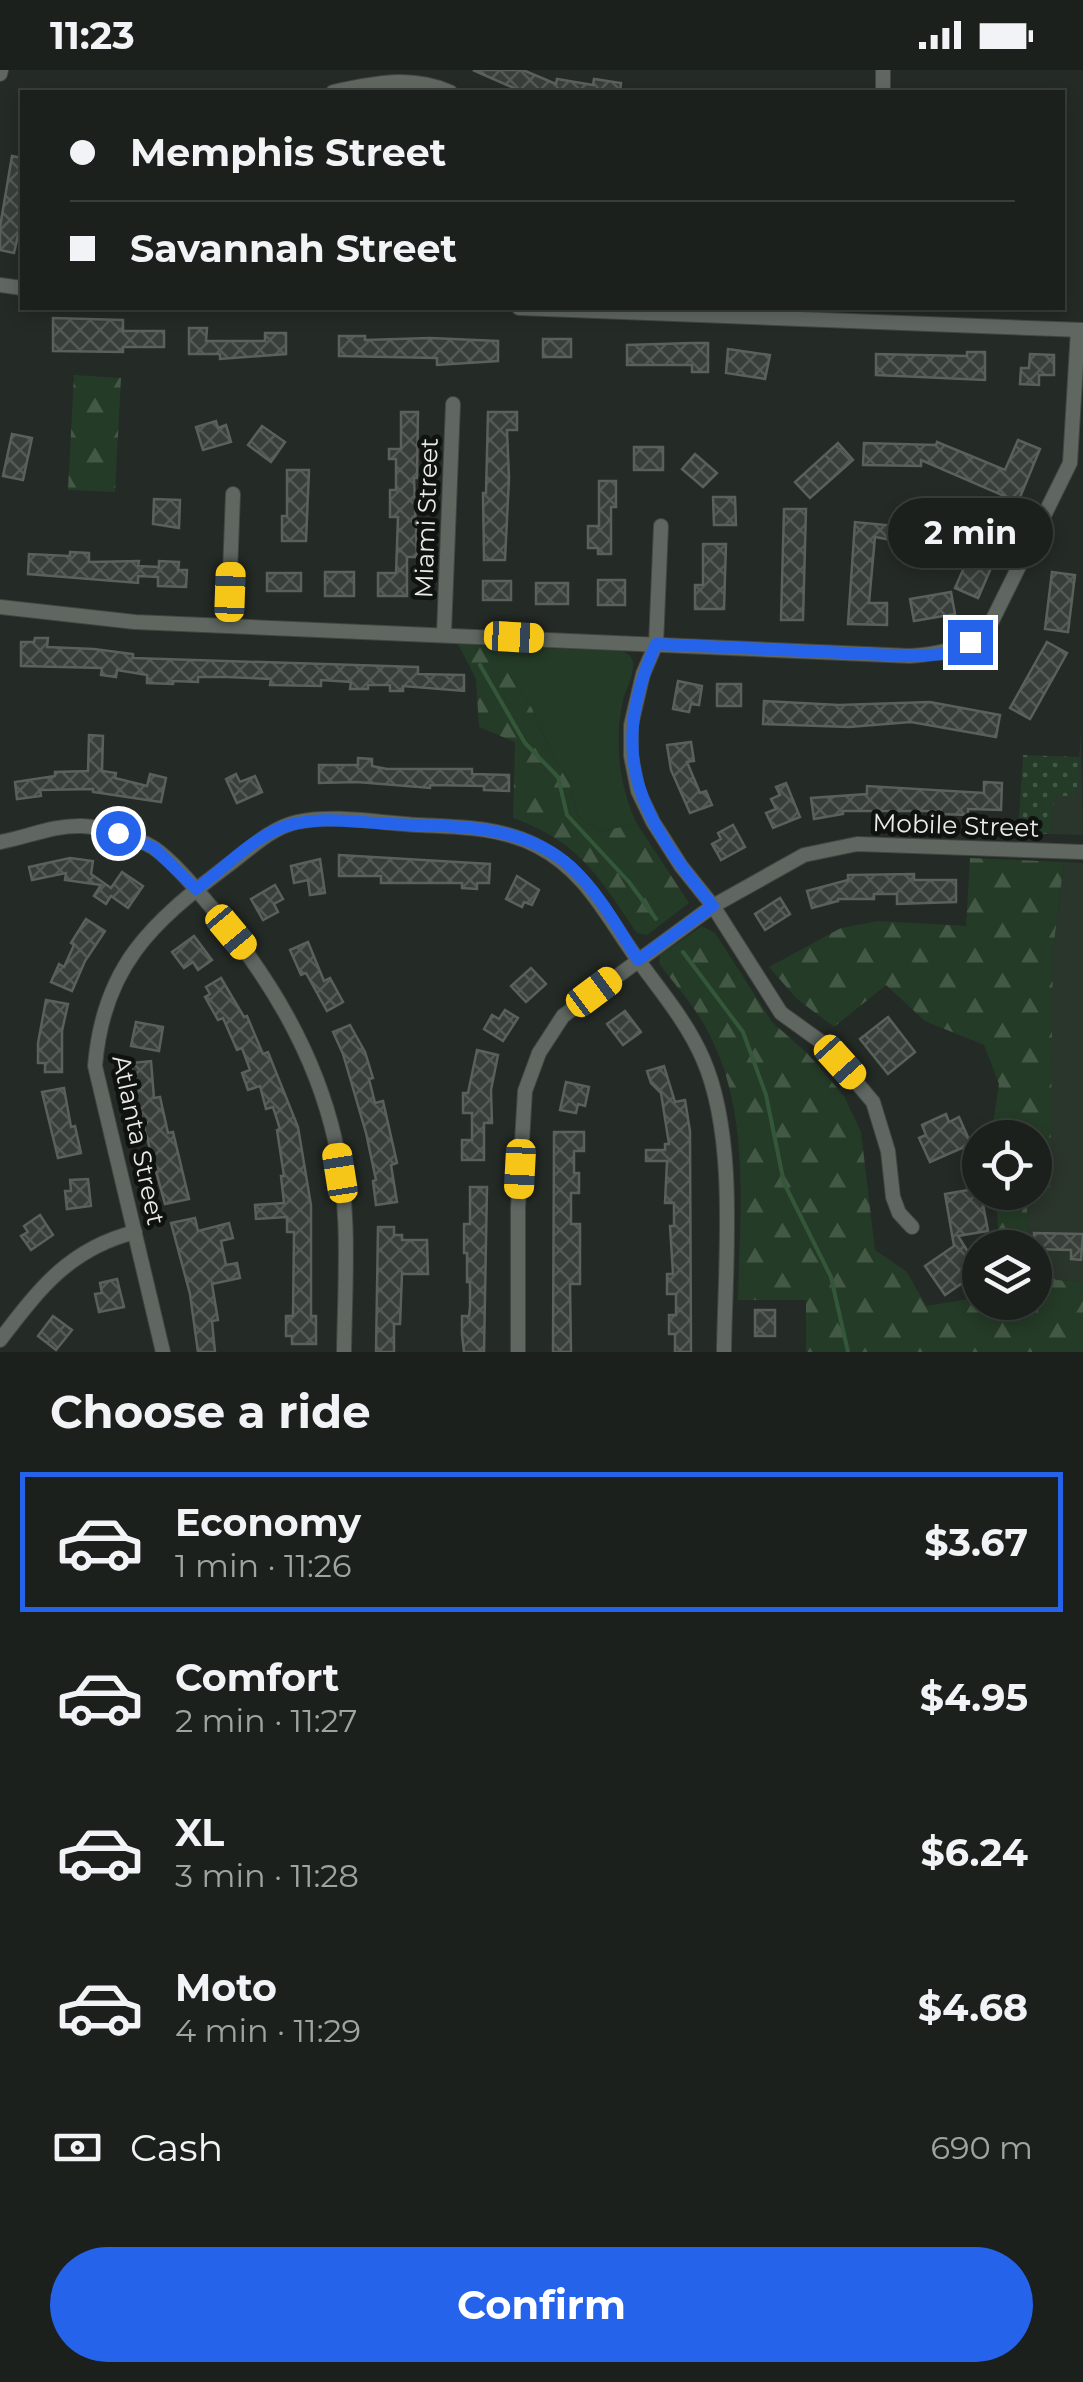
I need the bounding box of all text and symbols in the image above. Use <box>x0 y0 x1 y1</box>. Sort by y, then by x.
text: 11:23 <box>50 12 135 59</box>
text: Memphis Street <box>130 129 446 176</box>
text: Savannah Street <box>130 225 457 272</box>
street label: Miami Street <box>408 437 444 599</box>
callout: 2 min <box>888 497 1052 567</box>
text: 2 min <box>924 513 1017 552</box>
car <box>214 561 246 623</box>
car <box>483 620 545 654</box>
route end <box>948 620 993 665</box>
street label: Mobile Street <box>872 807 1040 843</box>
route start <box>96 811 141 856</box>
car <box>200 899 262 965</box>
car <box>561 962 627 1022</box>
car <box>809 1030 871 1094</box>
street label: Atlanta Street <box>106 1052 172 1228</box>
map controls <box>962 1120 1052 1320</box>
button: locate <box>962 1120 1052 1210</box>
car <box>503 1138 537 1200</box>
car <box>320 1141 360 1205</box>
button: layers <box>962 1230 1052 1320</box>
text: Choose a ride <box>50 1384 371 1439</box>
icon: car <box>55 1497 145 1587</box>
text: Economy <box>175 1499 361 1546</box>
text: $3.67 <box>924 1519 1028 1566</box>
text: 1 min · 11:26 <box>175 1546 351 1585</box>
icon: car <box>55 1652 145 1742</box>
text: Comfort <box>175 1654 339 1701</box>
text: $4.95 <box>920 1674 1028 1721</box>
text: 2 min · 11:27 <box>175 1701 357 1740</box>
icon: car <box>55 1807 145 1897</box>
text: XL <box>175 1809 224 1856</box>
text: $6.24 <box>921 1829 1028 1876</box>
text: 3 min · 11:28 <box>175 1856 359 1895</box>
icon: car <box>55 1962 145 2052</box>
text: Moto <box>175 1964 277 2011</box>
text: $4.68 <box>918 1984 1028 2031</box>
text: 4 min · 11:29 <box>175 2011 361 2050</box>
icon: cash <box>50 2120 105 2175</box>
text: Cash <box>130 2124 223 2171</box>
text: 690 m <box>931 2128 1033 2167</box>
button: Confirm <box>50 2247 1033 2362</box>

